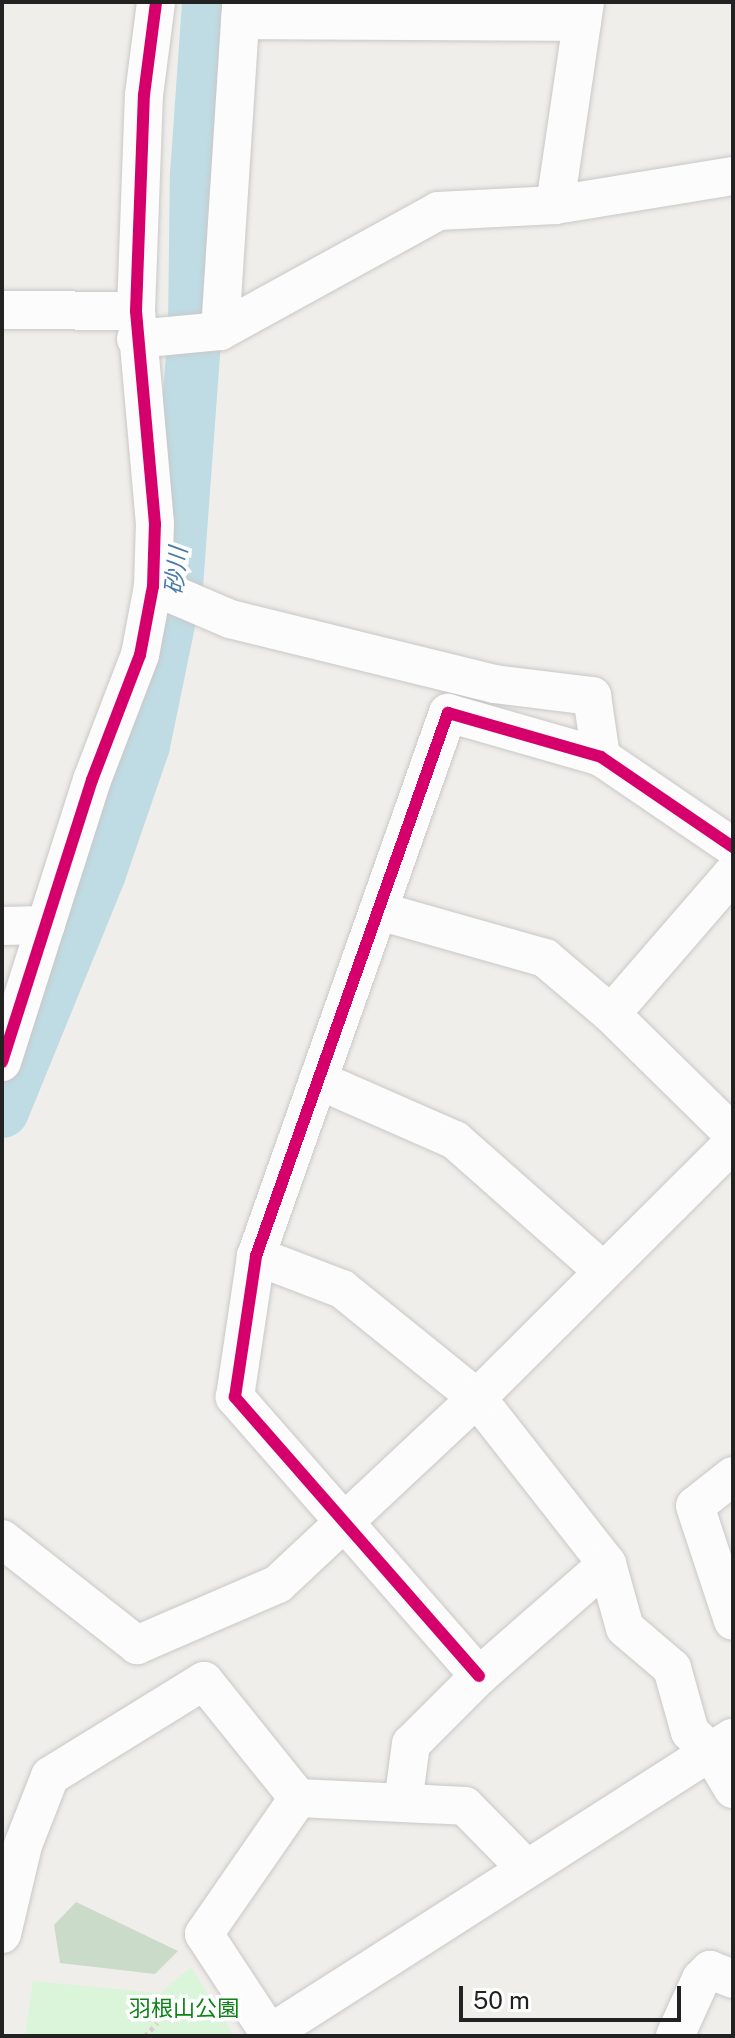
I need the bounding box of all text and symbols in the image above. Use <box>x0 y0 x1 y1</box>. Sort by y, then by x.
water label: 砂川 <box>159 546 193 596</box>
scale bar <box>463 1970 685 2020</box>
text: 50 m <box>473 1986 530 2014</box>
park label: 羽根山公園 <box>129 1996 239 2022</box>

